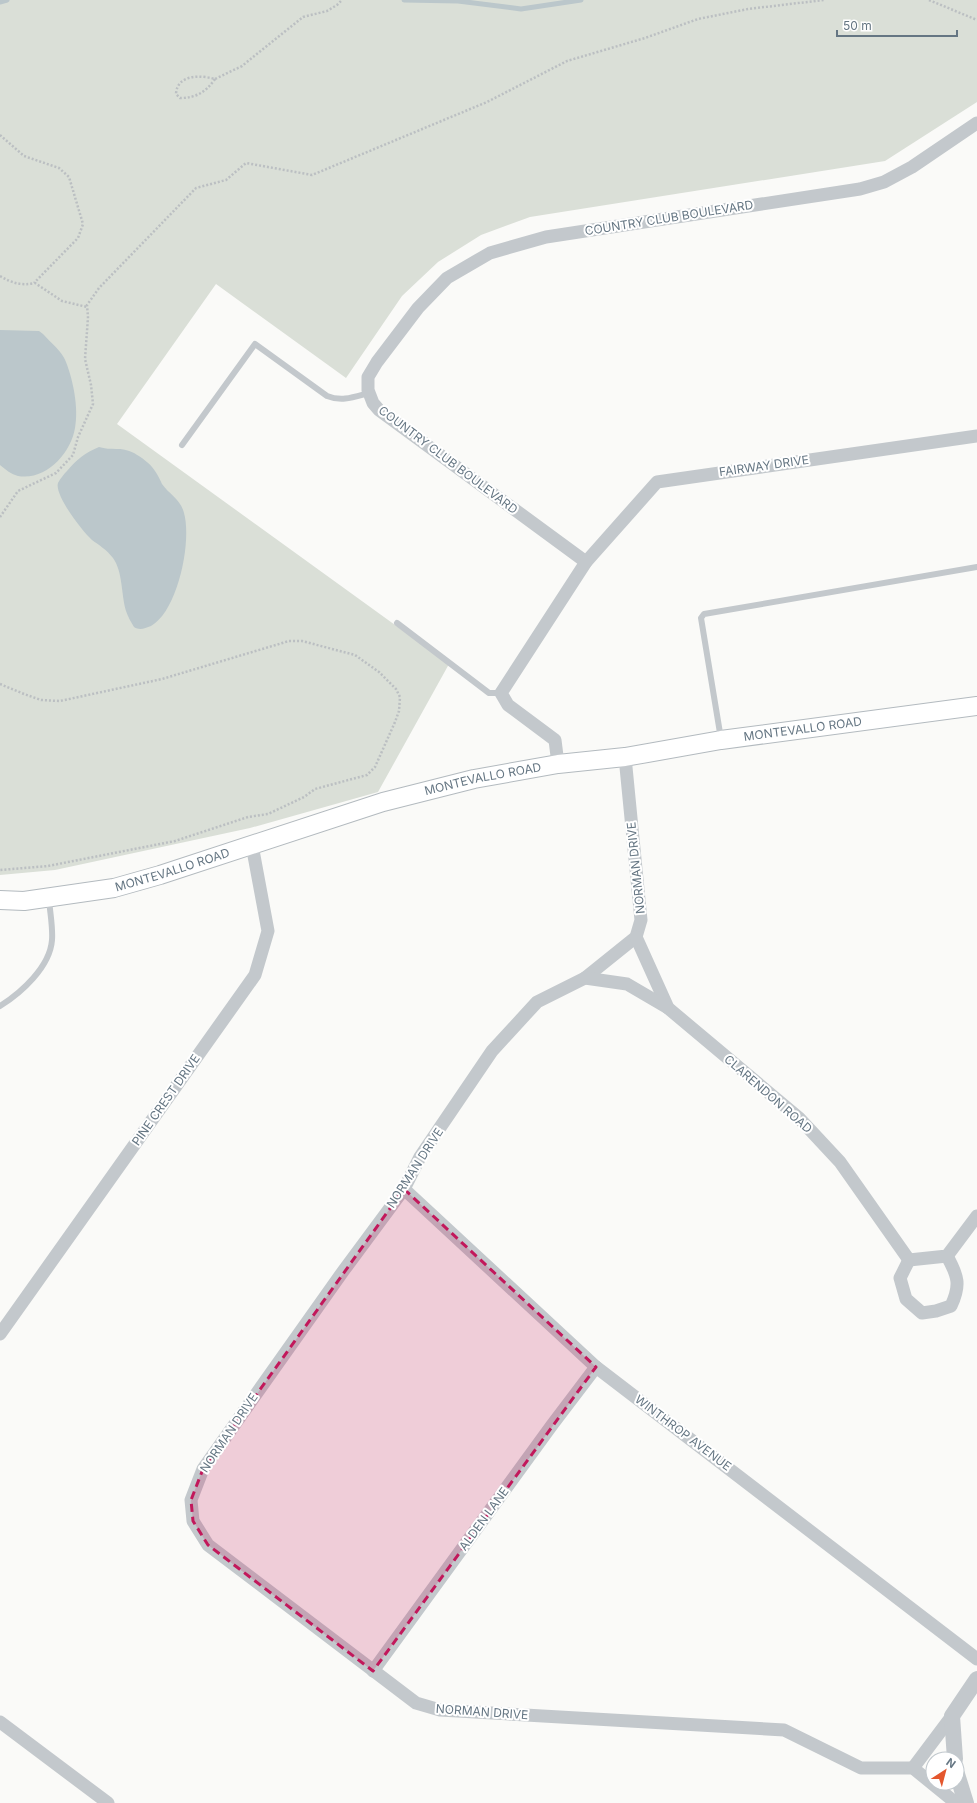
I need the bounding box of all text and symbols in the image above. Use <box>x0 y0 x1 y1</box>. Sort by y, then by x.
scale bar <box>837 12 957 38</box>
text: 50 m <box>843 18 872 33</box>
street label: COUNTRY CLUB BOULEVARD <box>584 197 754 238</box>
street label: COUNTRY CLUB BOULEVARD <box>376 402 521 517</box>
street label: FAIRWAY DRIVE <box>718 452 810 479</box>
street label: MONTEVALLO ROAD <box>743 713 863 744</box>
street label: MONTEVALLO ROAD <box>423 759 542 798</box>
street label: NORMAN DRIVE <box>623 821 648 915</box>
street label: MONTEVALLO ROAD <box>113 845 231 894</box>
street label: PINE CREST DRIVE <box>128 1051 203 1148</box>
street label: CLARENDON ROAD <box>721 1051 815 1136</box>
street label: NORMAN DRIVE <box>383 1125 446 1211</box>
street label: NORMAN DRIVE <box>196 1390 261 1475</box>
street label: WINTHROP AVENUE <box>632 1391 734 1474</box>
street label: ALDEN LANE <box>456 1484 512 1553</box>
street label: NORMAN DRIVE <box>435 1701 529 1722</box>
north arrow <box>925 1751 965 1791</box>
text: N <box>943 1755 958 1771</box>

